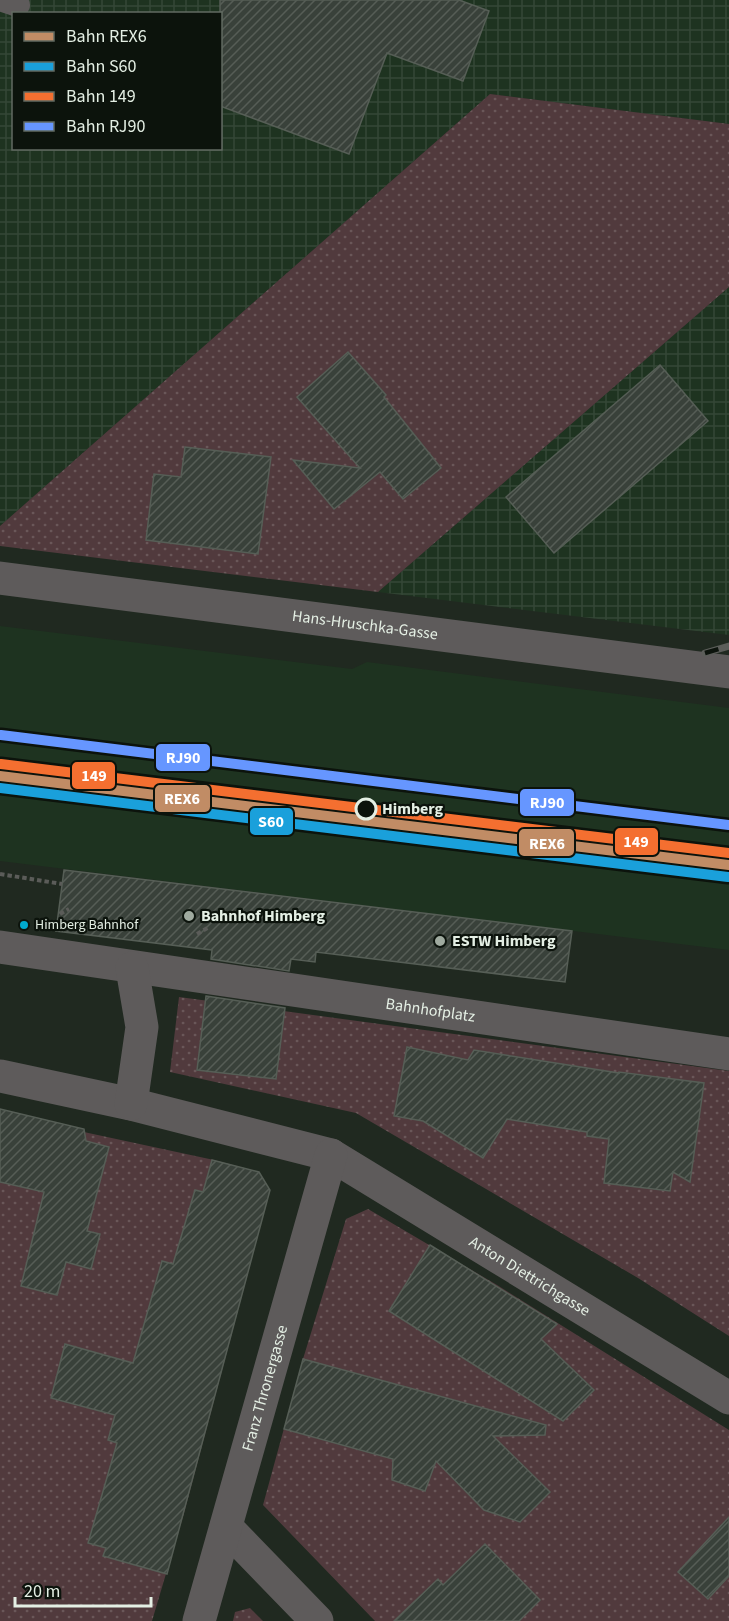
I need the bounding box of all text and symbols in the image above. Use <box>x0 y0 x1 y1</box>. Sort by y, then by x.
legend <box>12 12 222 150</box>
text: Bahn REX6 <box>66 24 147 49</box>
text: Bahn S60 <box>66 54 136 79</box>
text: Bahn 149 <box>66 84 136 109</box>
text: Bahn RJ90 <box>66 114 145 139</box>
street label: Hans-Hruschka-Gasse <box>291 605 439 645</box>
line badge: RJ90 <box>155 743 211 772</box>
text: RJ90 <box>166 747 200 769</box>
line badge: 149 <box>71 761 116 790</box>
text: 149 <box>81 765 107 787</box>
line badge: REX6 <box>154 784 211 813</box>
text: REX6 <box>164 788 200 810</box>
line badge: RJ90 <box>519 788 575 817</box>
text: RJ90 <box>530 792 564 814</box>
marker: Himberg <box>355 798 377 820</box>
place label: Himberg <box>382 798 444 820</box>
line badge: S60 <box>249 807 294 836</box>
text: S60 <box>258 811 284 833</box>
line badge: 149 <box>614 827 659 856</box>
line badge: REX6 <box>518 828 575 857</box>
text: 149 <box>623 831 649 853</box>
text: REX6 <box>529 833 565 855</box>
place label: Bahnhof Himberg <box>201 905 326 927</box>
marker: Bahnhof Himberg <box>182 909 196 923</box>
place label: Himberg Bahnhof <box>35 915 139 935</box>
marker: Himberg Bahnhof <box>18 919 30 931</box>
place label: ESTW Himberg <box>452 930 556 952</box>
marker: ESTW Himberg <box>433 934 447 948</box>
street label: Bahnhofplatz <box>384 993 477 1028</box>
street label: Anton Diettrichgasse <box>465 1231 594 1322</box>
street label: Franz Thronergasse <box>237 1322 293 1454</box>
scale bar <box>15 1570 152 1608</box>
text: 20 m <box>24 1579 60 1604</box>

